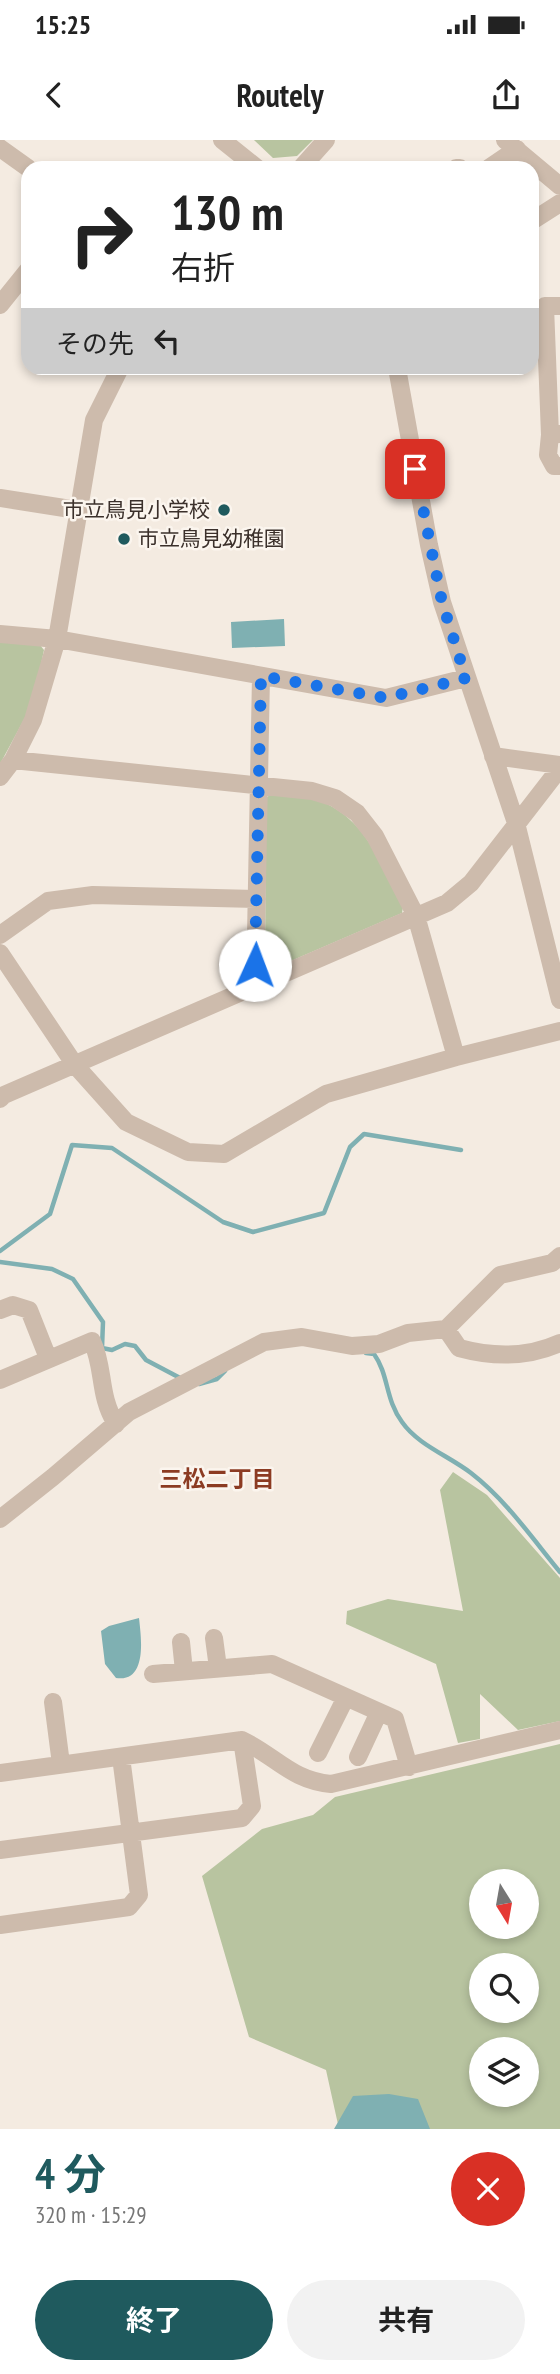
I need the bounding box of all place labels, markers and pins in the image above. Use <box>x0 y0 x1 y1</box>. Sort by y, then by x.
pin <box>385 439 445 499</box>
place label: 市立鳥見小学校 <box>63 496 210 523</box>
marker: 市立鳥見小学校 <box>216 502 232 518</box>
place label: 市立鳥見幼稚園 <box>138 525 285 552</box>
marker: 市立鳥見幼稚園 <box>116 531 132 547</box>

